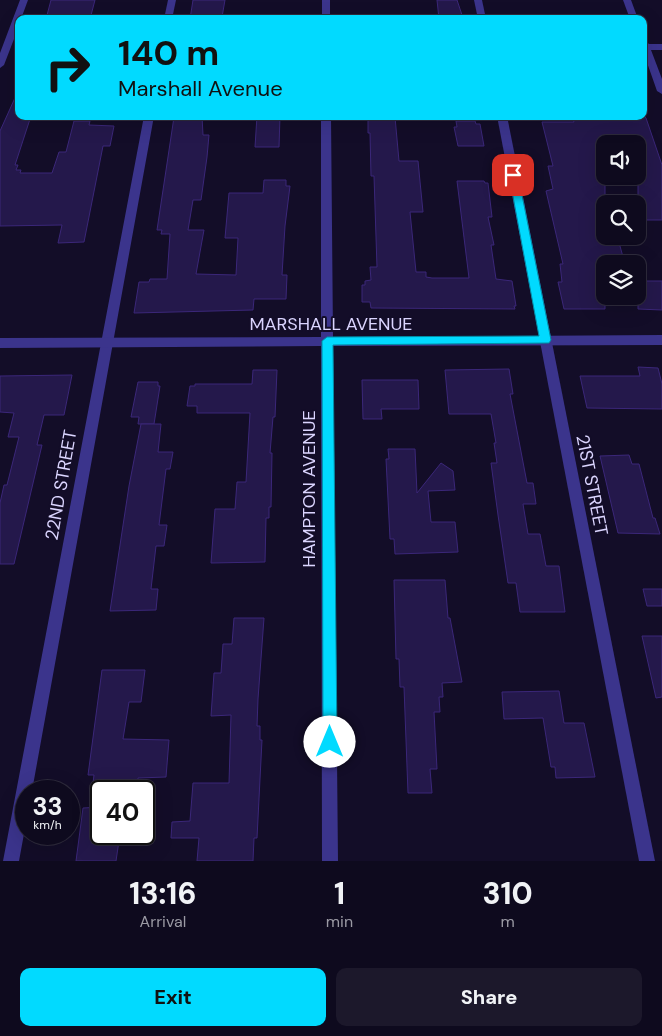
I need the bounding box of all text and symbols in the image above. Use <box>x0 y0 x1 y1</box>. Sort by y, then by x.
text: 140 m <box>118 30 219 76</box>
icon: right <box>35 35 100 100</box>
text: Marshall Avenue <box>118 74 283 103</box>
map controls <box>596 135 646 305</box>
button: sound <box>596 135 646 185</box>
pin <box>492 154 534 196</box>
icon: arrive <box>499 161 527 189</box>
button: search <box>596 195 646 245</box>
button: layers <box>596 255 646 305</box>
street label: MARSHALL AVENUE <box>249 312 413 336</box>
street label: HAMPTON AVENUE <box>297 410 321 568</box>
street label: 22ND STREET <box>39 428 83 542</box>
street label: 21ST STREET <box>570 432 614 538</box>
position arrow <box>303 715 355 767</box>
speed limit sign: 40 <box>90 780 155 845</box>
text: 33 <box>32 790 63 823</box>
text: km/h <box>33 817 62 833</box>
text: 13:16 <box>129 874 196 913</box>
text: 1 <box>334 874 345 913</box>
text: 310 <box>482 874 533 913</box>
text: Arrival <box>140 911 186 932</box>
text: min <box>326 911 353 932</box>
text: m <box>500 911 515 932</box>
button: Exit <box>20 968 326 1026</box>
button: Share <box>336 968 642 1026</box>

